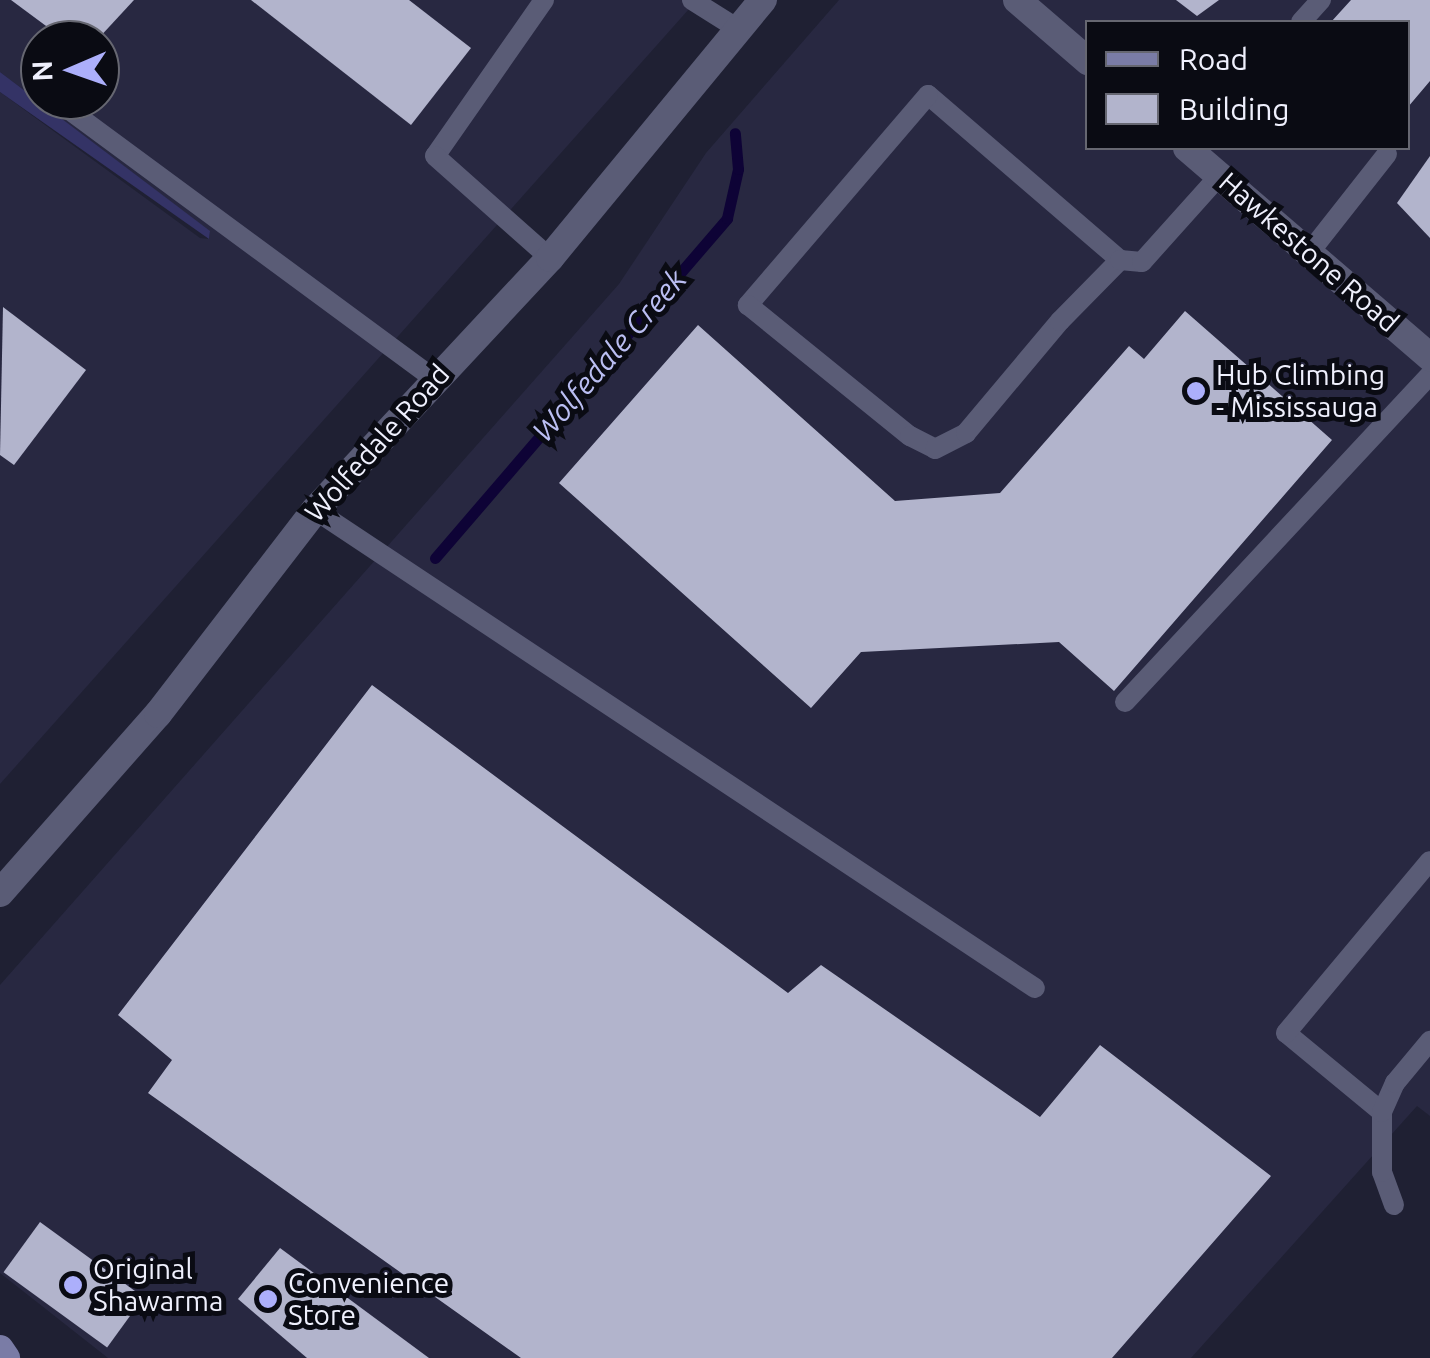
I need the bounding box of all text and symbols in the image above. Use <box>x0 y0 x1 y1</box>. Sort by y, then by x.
north arrow <box>20 20 120 120</box>
legend <box>1085 20 1410 150</box>
text: Road <box>1179 42 1248 76</box>
text: N <box>26 60 57 82</box>
text: Building <box>1179 92 1290 126</box>
street label: Hawkestone Road <box>1212 165 1406 339</box>
water label: Wolfedale Creek <box>524 262 694 448</box>
street label: Wolfedale Road <box>298 358 456 528</box>
place label: Hub Climbing - Mississauga <box>1216 358 1385 424</box>
marker: Hub Climbing - Mississauga <box>1185 380 1207 402</box>
place label: Original Shawarma <box>93 1252 223 1318</box>
place label: Convenience Store <box>288 1266 449 1332</box>
marker: Original Shawarma <box>62 1274 84 1296</box>
marker: Convenience Store <box>257 1288 279 1310</box>

